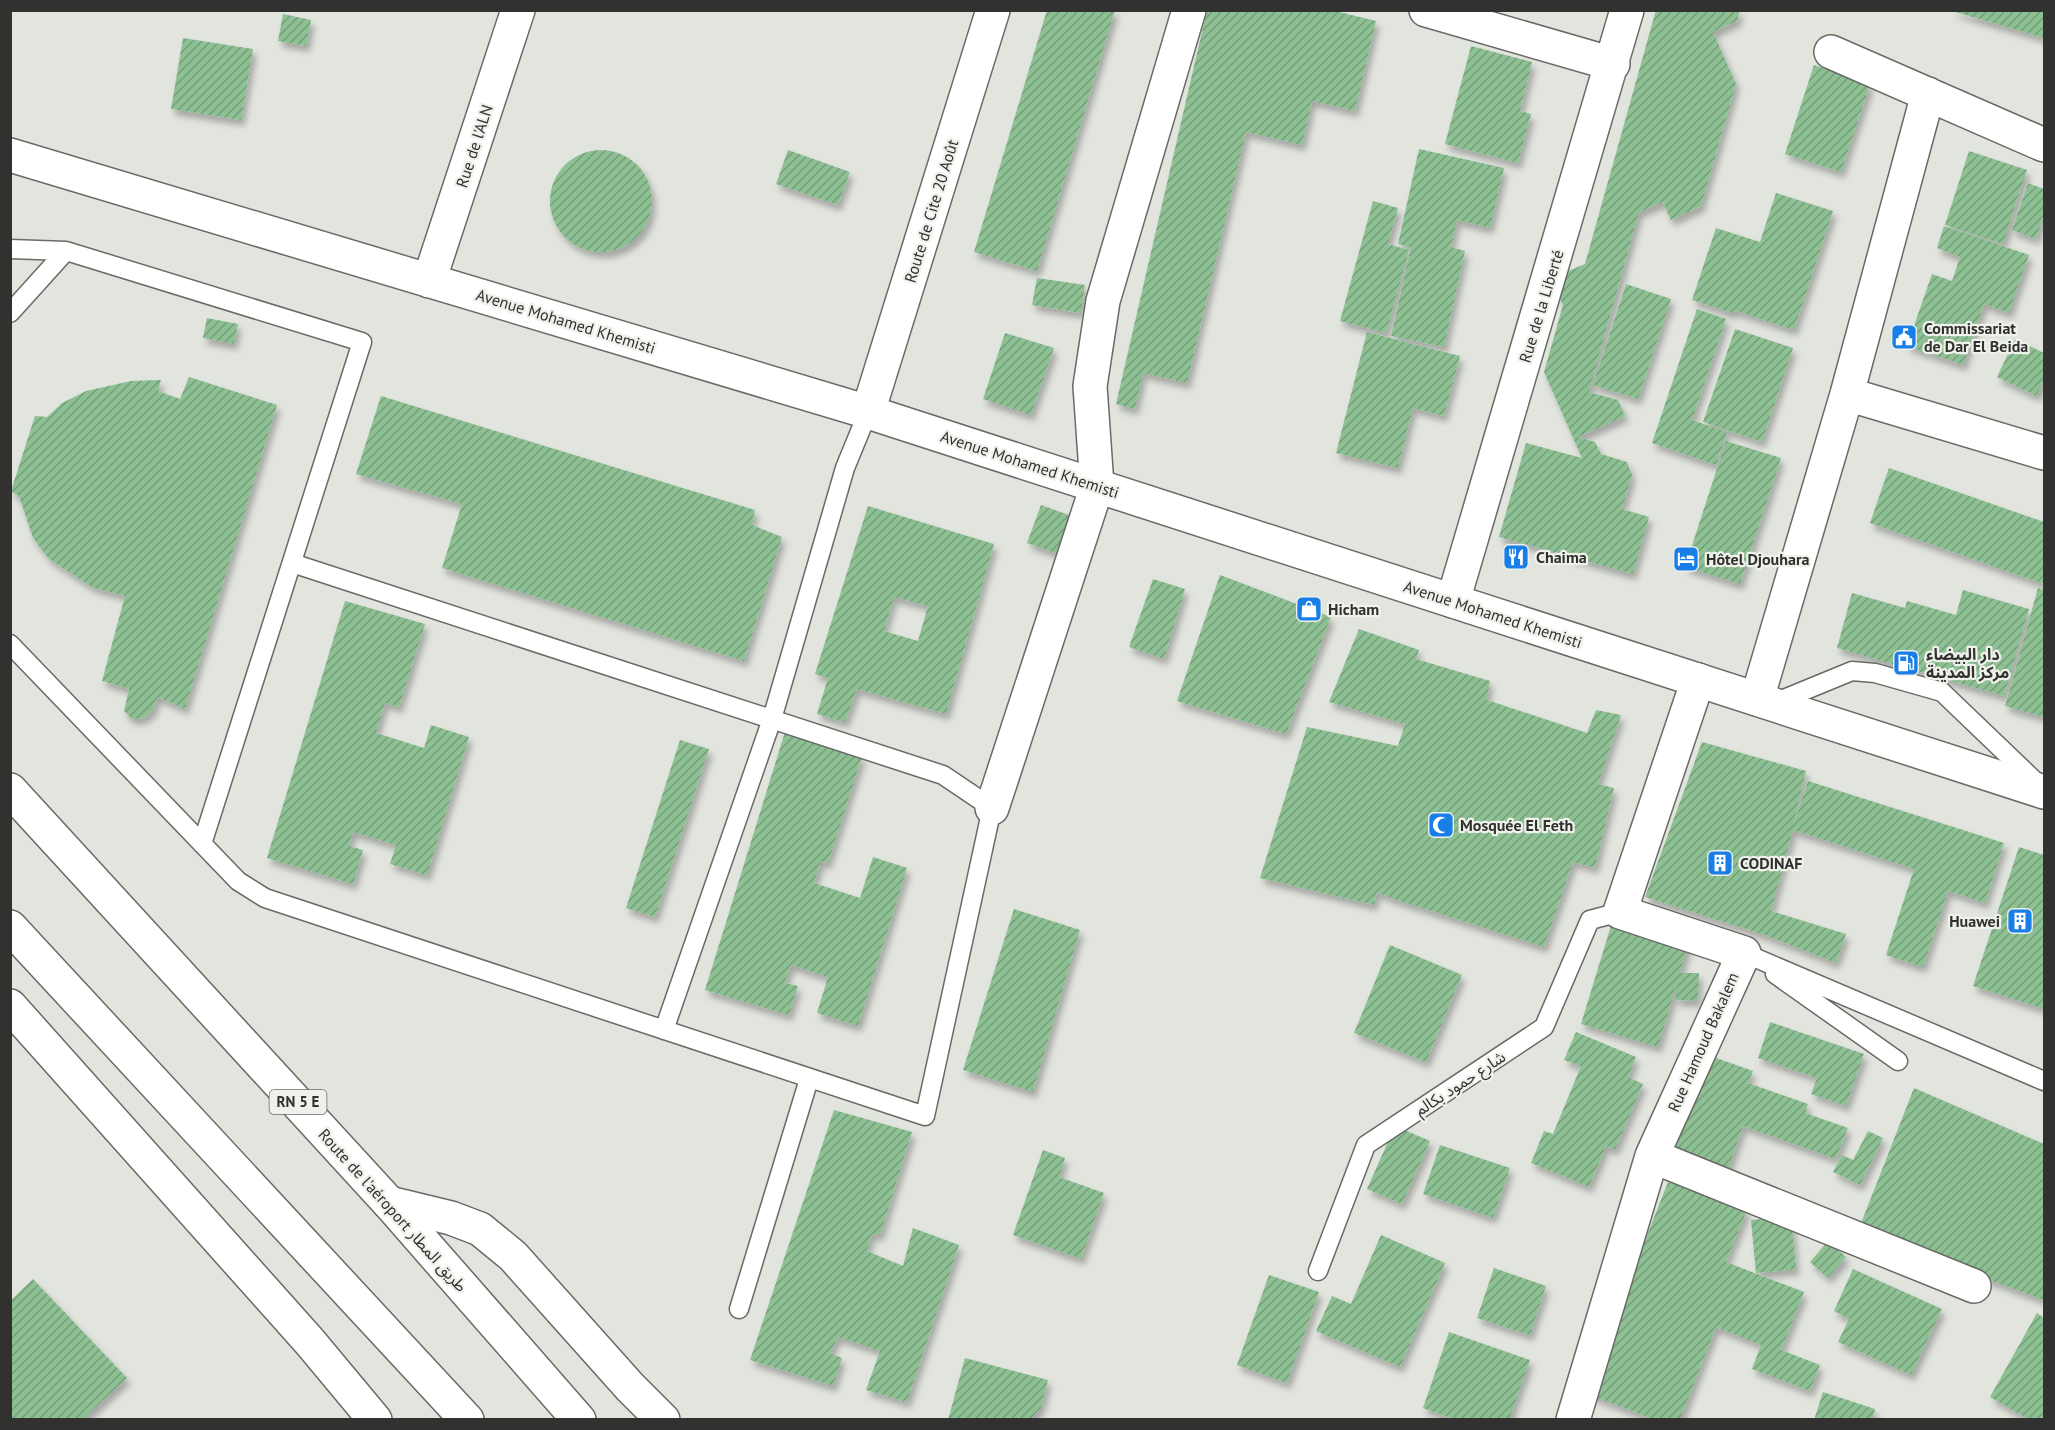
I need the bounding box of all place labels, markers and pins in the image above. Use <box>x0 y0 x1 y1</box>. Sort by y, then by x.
place label: Commissariat de Dar El Beida <box>1924 318 2028 356</box>
public building icon: Commissariat de Dar El Beida <box>1889 322 1919 352</box>
restaurant icon: Chaima <box>1501 542 1531 572</box>
hotel icon: Hôtel Djouhara <box>1671 544 1701 574</box>
place label: Chaima <box>1536 547 1587 567</box>
place label: Hôtel Djouhara <box>1706 549 1810 569</box>
shop icon: Hicham <box>1294 594 1324 624</box>
place label: Hicham <box>1328 599 1379 619</box>
place label: دار البيضاء مركز المدينة <box>1926 644 2009 682</box>
fuel station icon: دار البيضاء مركز المدينة <box>1891 648 1921 678</box>
mosque icon: Mosquée El Feth <box>1426 810 1456 840</box>
place label: Mosquée El Feth <box>1460 815 1573 835</box>
building icon: CODINAF <box>1705 848 1735 878</box>
place label: CODINAF <box>1740 853 1802 873</box>
building icon: Huawei <box>2005 906 2035 936</box>
place label: Huawei <box>1949 911 2000 931</box>

